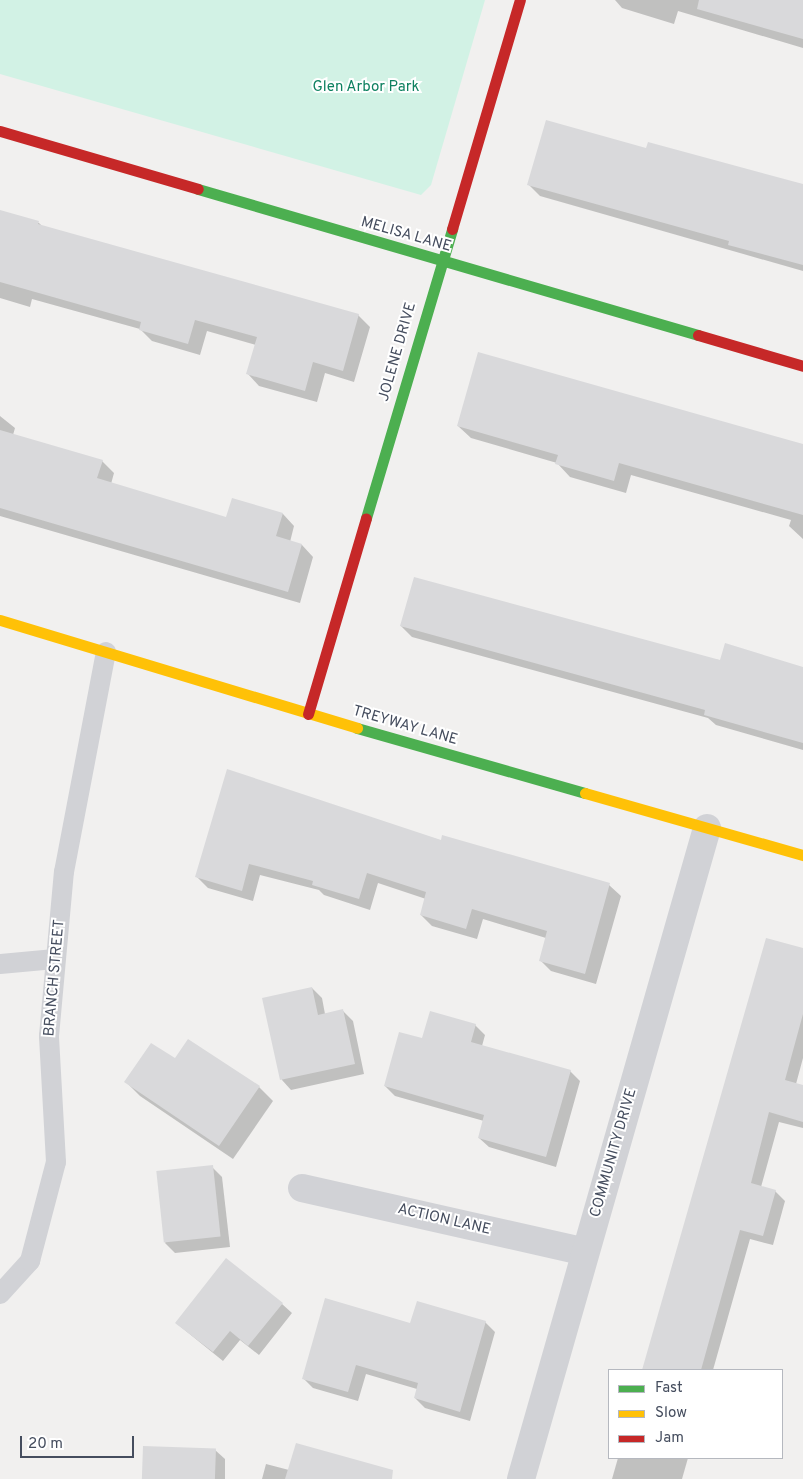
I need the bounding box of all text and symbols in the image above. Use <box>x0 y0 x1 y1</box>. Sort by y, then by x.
park label: Glen Arbor Park <box>312 79 420 97</box>
street label: MELISA LANE <box>358 213 454 257</box>
street label: JOLENE DRIVE <box>375 300 421 404</box>
street label: TREYWAY LANE <box>350 702 460 750</box>
street label: BRANCH STREET <box>41 919 69 1037</box>
street label: COMMUNITY DRIVE <box>587 1086 641 1220</box>
street label: ACTION LANE <box>396 1201 492 1239</box>
legend <box>608 1369 783 1459</box>
text: Fast <box>655 1379 683 1398</box>
text: Slow <box>655 1404 687 1423</box>
scale bar <box>22 1426 136 1458</box>
text: Jam <box>655 1429 684 1448</box>
text: 20 m <box>28 1435 63 1454</box>

